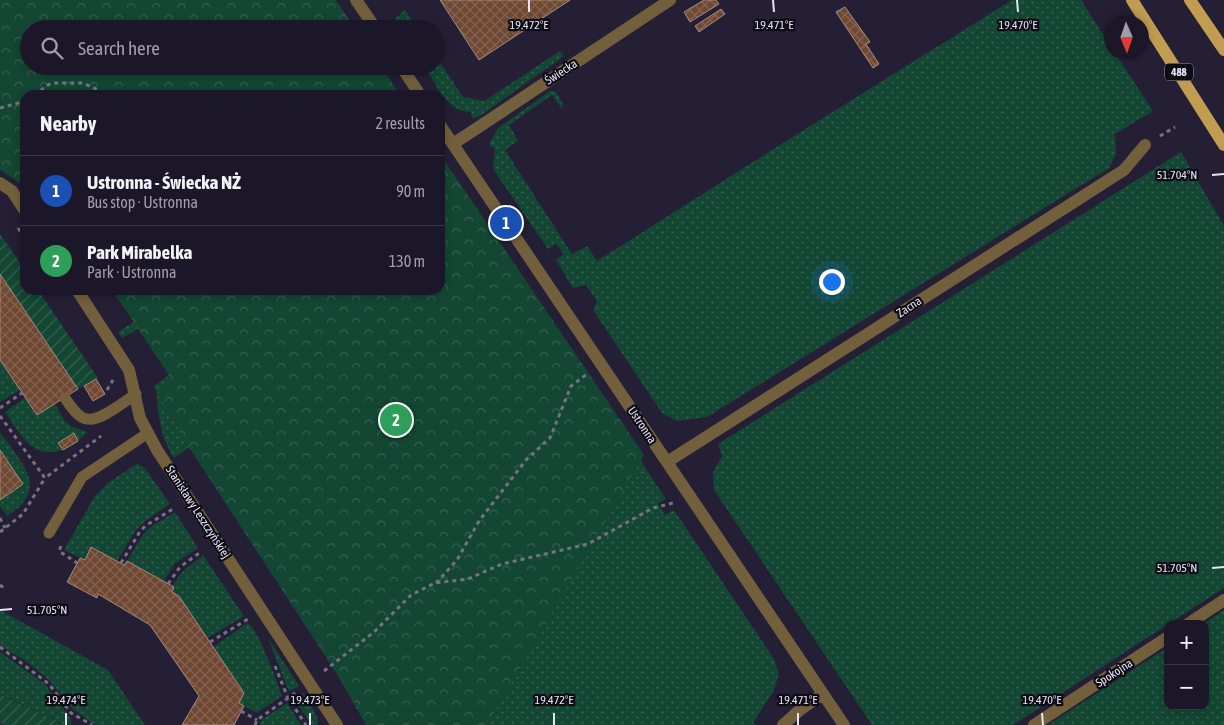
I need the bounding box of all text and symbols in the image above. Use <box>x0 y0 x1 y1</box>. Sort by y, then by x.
north arrow <box>1104 15 1149 60</box>
text: 19.472°E <box>510 18 548 32</box>
text: 19.471°E <box>755 18 793 32</box>
text: 19.470°E <box>999 18 1037 32</box>
search box <box>20 20 445 75</box>
icon: search <box>38 34 66 62</box>
text: Search here <box>78 37 160 59</box>
street label: Świecka <box>542 56 580 88</box>
road number: 488 <box>1165 64 1193 80</box>
text: Nearby <box>40 111 96 135</box>
text: 2 results <box>375 114 425 132</box>
text: 51.704°N <box>1157 168 1197 182</box>
text: Ustronna - Świecka NŻ <box>87 171 241 193</box>
text: 1 <box>52 182 60 200</box>
text: 90 m <box>396 182 425 200</box>
text: Bus stop · Ustronna <box>87 193 198 211</box>
pin: 1 <box>490 204 522 242</box>
text: Park Mirabelka <box>87 241 192 263</box>
text: 2 <box>52 252 60 270</box>
text: 130 m <box>389 252 425 270</box>
text: Park · Ustronna <box>87 263 176 281</box>
your location <box>819 269 845 295</box>
street label: Zacna <box>894 294 924 320</box>
pin: 2 <box>380 401 412 439</box>
street label: Ustronna <box>625 404 659 446</box>
street label: Stanisławy Leszczyńskiej <box>163 463 233 561</box>
text: 51.705°N <box>1157 561 1197 575</box>
text: 51.705°N <box>27 603 67 617</box>
map controls <box>1164 620 1209 710</box>
button: + <box>1164 620 1209 665</box>
street label: Spokojna <box>1093 656 1135 690</box>
button: − <box>1164 665 1209 710</box>
text: 19.474°E <box>47 693 85 707</box>
text: 19.473°E <box>291 693 329 707</box>
text: 19.472°E <box>535 693 573 707</box>
text: 19.471°E <box>779 693 817 707</box>
text: 19.470°E <box>1023 693 1061 707</box>

